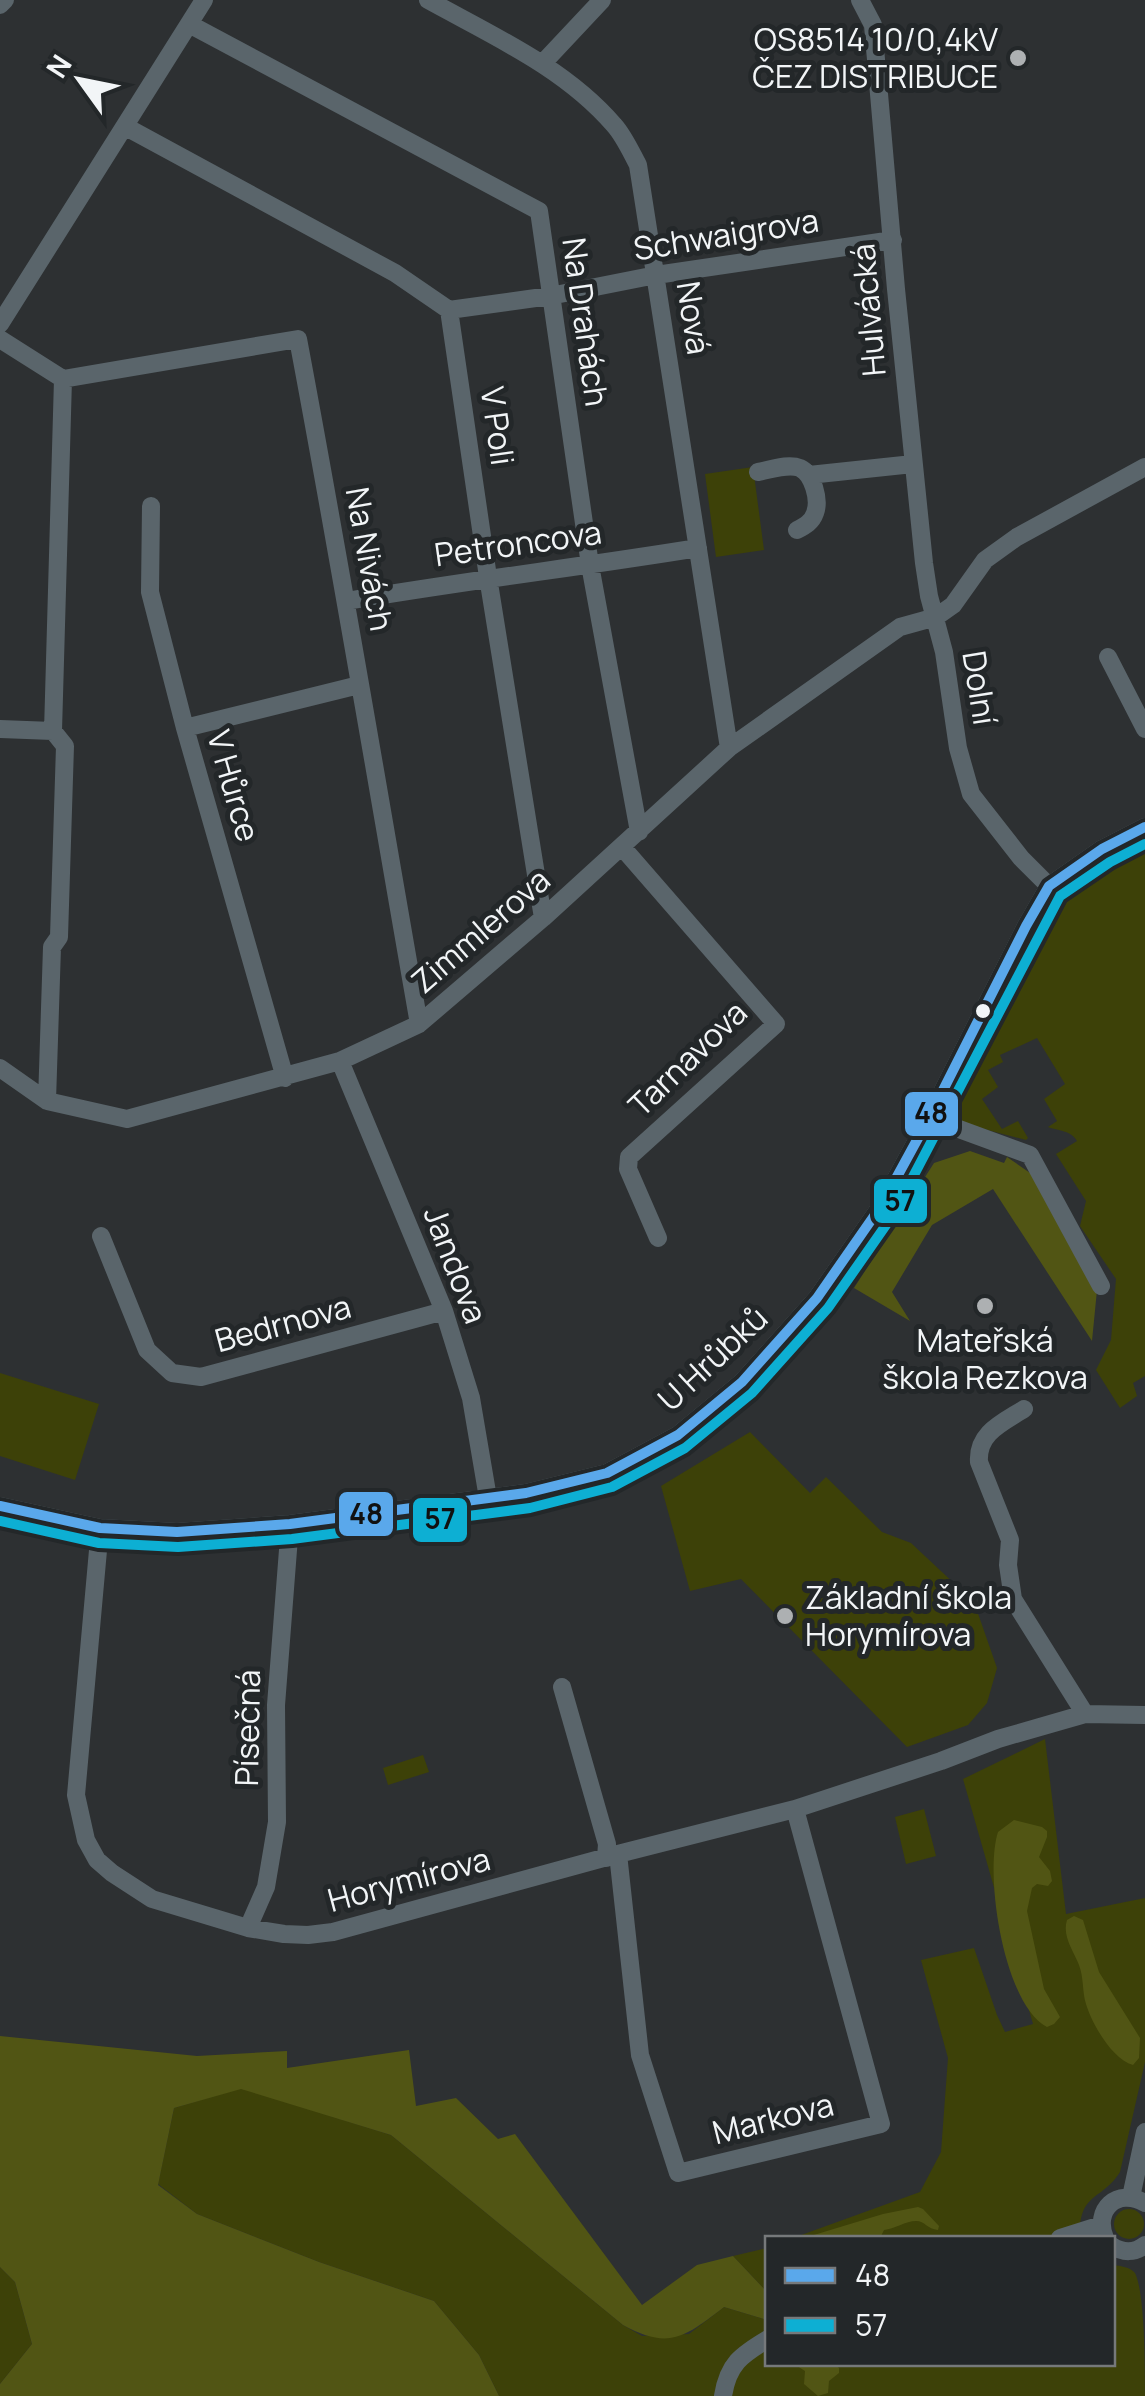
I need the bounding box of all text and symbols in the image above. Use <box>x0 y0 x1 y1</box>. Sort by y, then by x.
place label: OS8514 10/0,4kV ČEZ DISTRIBUCE <box>752 17 999 98</box>
north arrow <box>30 30 130 130</box>
text: N <box>37 47 80 85</box>
marker: OS8514 10/0,4kV ČEZ DISTRIBUCE <box>1007 47 1029 69</box>
street label: Schwaigrova <box>630 198 822 270</box>
street label: Na Drahách <box>552 235 620 409</box>
street label: Hulvácká <box>840 242 896 378</box>
street label: Nová <box>667 278 721 357</box>
street label: V Poli <box>471 384 525 468</box>
street label: Na Nivách <box>336 483 404 634</box>
street label: Petroncova <box>431 510 604 577</box>
street label: Dolní <box>952 648 1008 728</box>
street label: V Hůrce <box>197 725 271 846</box>
street label: Zimmlerova <box>402 858 559 1003</box>
street label: Tarnavova <box>618 991 756 1126</box>
unlabelled marker <box>973 1001 993 1021</box>
line badge: 48 <box>903 1090 960 1138</box>
text: 48 <box>914 1093 948 1131</box>
line badge: 57 <box>872 1177 929 1225</box>
text: 57 <box>884 1181 916 1219</box>
street label: Jandova <box>414 1200 498 1329</box>
street label: Bedrnova <box>210 1284 356 1362</box>
marker: Mateřská škola Rezkova <box>974 1295 996 1317</box>
street label: U Hrůbků <box>648 1296 777 1420</box>
place label: Mateřská škola Rezkova <box>882 1318 1088 1399</box>
line badge: 48 <box>337 1490 395 1538</box>
text: 48 <box>349 1494 383 1532</box>
line badge: 57 <box>411 1496 469 1544</box>
text: 57 <box>424 1499 456 1537</box>
place label: Základní škola Horymírova <box>805 1575 1012 1656</box>
marker: Základní škola Horymírova <box>774 1605 796 1627</box>
street label: Písečná <box>224 1669 270 1787</box>
street label: Horymírova <box>323 1836 495 1922</box>
street label: Markova <box>708 2082 838 2154</box>
legend <box>765 2236 1115 2366</box>
text: 48 <box>855 2254 890 2295</box>
text: 57 <box>855 2304 887 2345</box>

